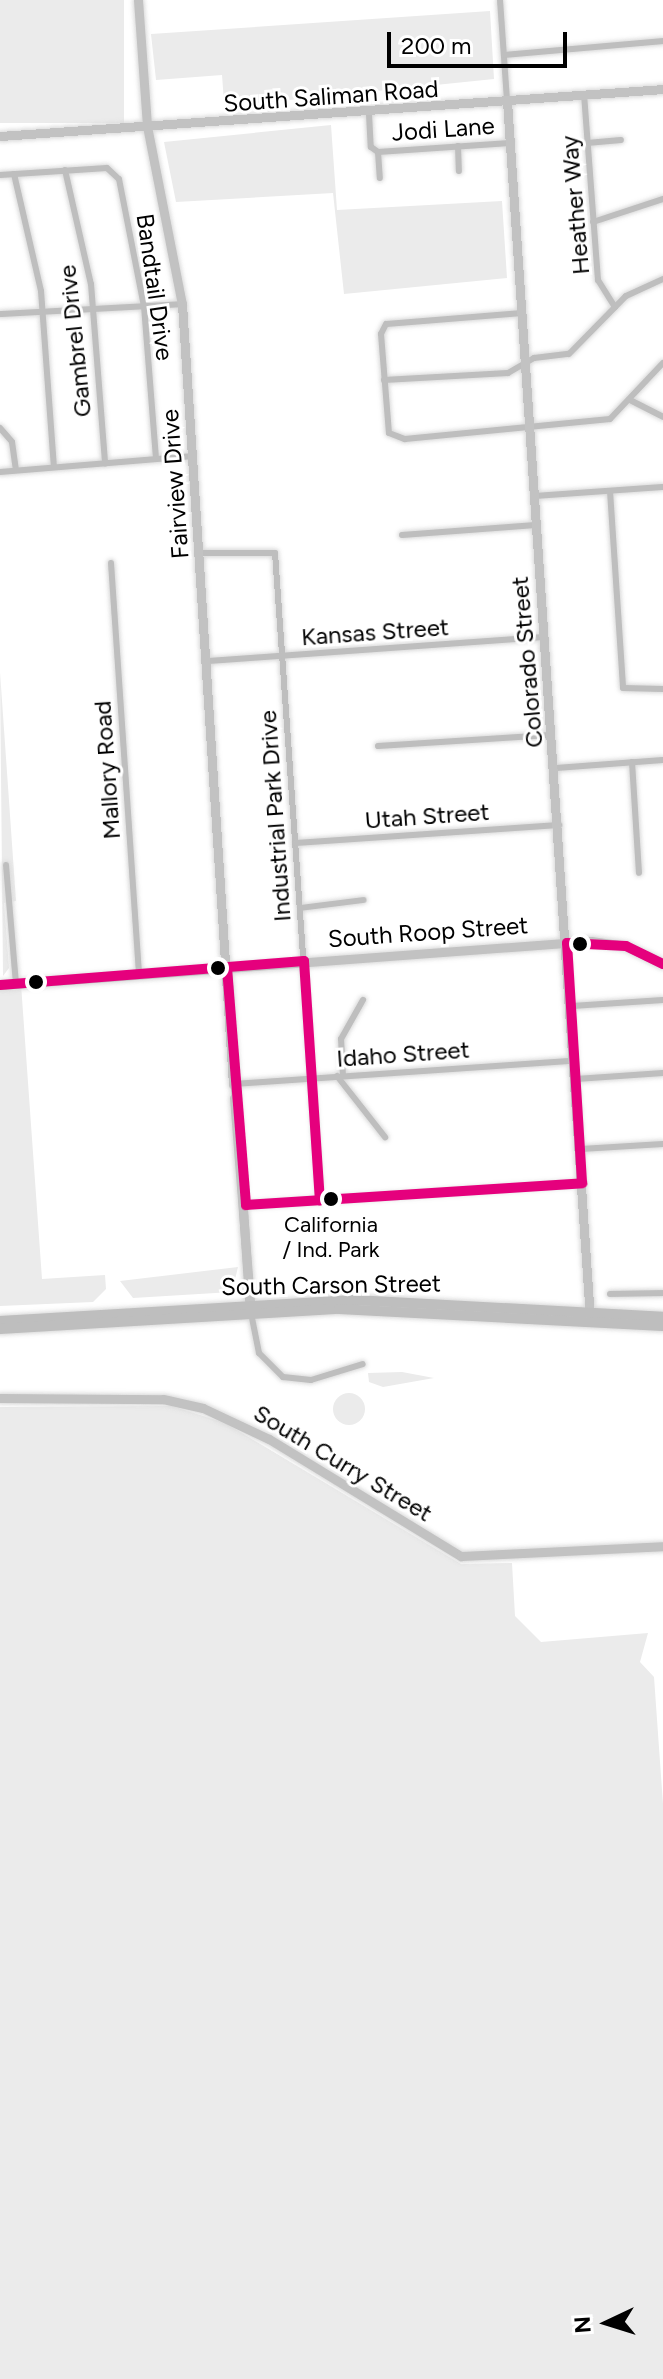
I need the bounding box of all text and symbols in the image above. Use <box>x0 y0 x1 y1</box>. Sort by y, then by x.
scale bar <box>391 16 571 66</box>
text: 200 m <box>401 31 472 60</box>
street label: South Saliman Road <box>223 74 439 118</box>
street label: Jodi Lane <box>391 111 495 147</box>
street label: Heather Way <box>555 134 595 276</box>
street label: Bandtail Drive <box>130 212 180 362</box>
street label: Gambrel Drive <box>53 263 97 419</box>
street label: Fairview Drive <box>155 408 195 560</box>
street label: Colorado Street <box>505 575 549 749</box>
street label: Kansas Street <box>300 612 450 652</box>
street label: Mallory Road <box>88 700 126 840</box>
street label: Industrial Park Drive <box>253 709 297 923</box>
street label: Utah Street <box>364 797 490 835</box>
street label: South Roop Street <box>327 911 529 953</box>
unlabelled marker <box>572 936 588 952</box>
unlabelled marker <box>210 960 226 976</box>
unlabelled marker <box>28 974 44 990</box>
street label: Idaho Street <box>336 1035 470 1073</box>
marker: California / Ind. Park <box>323 1191 339 1207</box>
place label: California / Ind. Park <box>283 1211 379 1262</box>
street label: South Carson Street <box>221 1269 441 1301</box>
street label: South Curry Street <box>249 1398 437 1528</box>
north arrow <box>567 2283 647 2363</box>
text: N <box>568 2315 597 2334</box>

